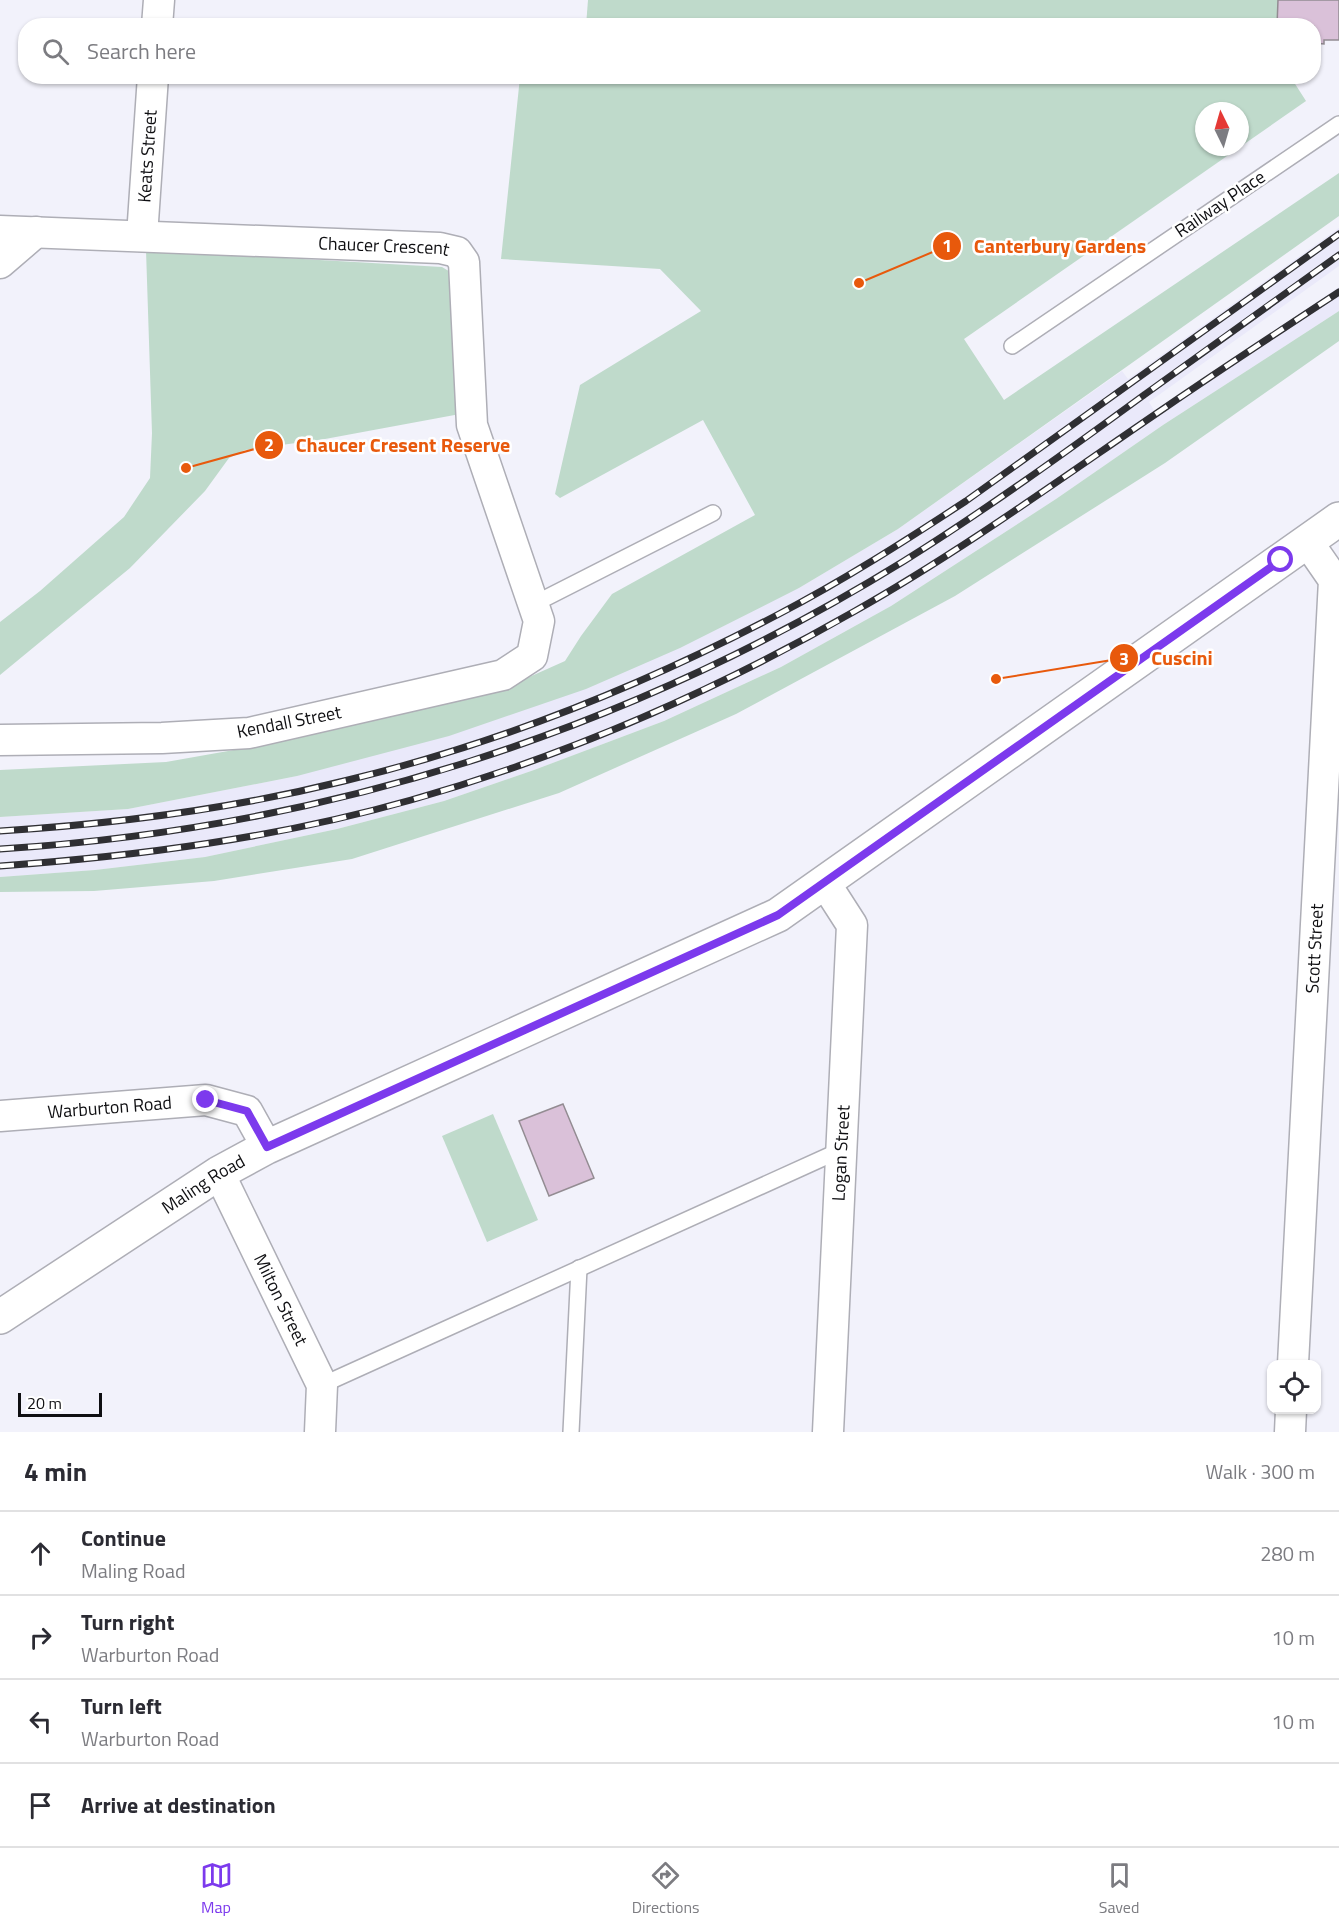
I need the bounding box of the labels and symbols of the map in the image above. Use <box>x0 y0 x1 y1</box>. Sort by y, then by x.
north arrow <box>1195 102 1249 156</box>
street label: Keats Street <box>130 108 164 204</box>
street label: Railway Place <box>1169 163 1270 244</box>
callout: Canterbury Gardens <box>932 227 1158 265</box>
street label: Chaucer Crescent <box>318 229 453 263</box>
text: Canterbury Gardens <box>974 230 1146 261</box>
text: 1 <box>942 232 952 259</box>
callout: Chaucer Cresent Reserve <box>254 426 522 464</box>
text: Chaucer Cresent Reserve <box>296 429 510 460</box>
text: 2 <box>264 431 274 458</box>
route start <box>1267 546 1293 572</box>
callout: Cuscini <box>1109 639 1224 677</box>
text: Cuscini <box>1151 642 1213 673</box>
text: 3 <box>1119 645 1129 672</box>
street label: Kendall Street <box>234 698 344 745</box>
street label: Scott Street <box>1298 902 1330 994</box>
route end <box>192 1086 218 1112</box>
street label: Warburton Road <box>46 1089 173 1125</box>
street label: Logan Street <box>824 1103 857 1202</box>
street label: Maling Road <box>156 1147 250 1220</box>
street label: Milton Street <box>247 1249 315 1351</box>
scale bar <box>18 1390 102 1418</box>

